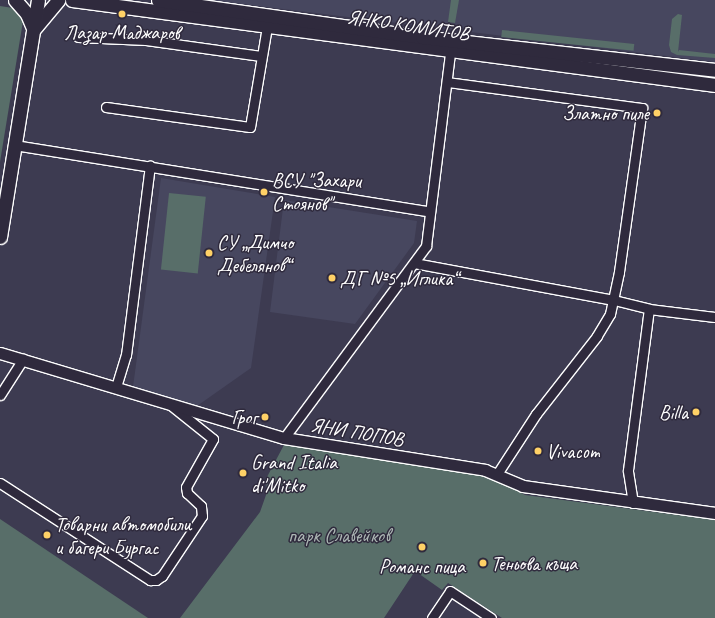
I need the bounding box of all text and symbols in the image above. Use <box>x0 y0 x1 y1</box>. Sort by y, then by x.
street label: ЯНКО КОМИТОВ <box>346 5 470 45</box>
marker: Лазар Маджаров <box>117 9 127 19</box>
place label: Лазар Маджаров <box>64 20 180 44</box>
place label: Златно пиле <box>562 101 649 125</box>
marker: Златно пиле <box>652 108 662 118</box>
place label: ВСУ "Захари Стоянов" <box>272 168 361 215</box>
marker: ВСУ "Захари Стоянов" <box>259 187 269 197</box>
place label: СУ „Димчо Дебелянов“ <box>217 230 293 277</box>
marker: СУ „Димчо Дебелянов“ <box>204 248 214 258</box>
place label: ДГ №5 „Иглика“ <box>340 266 458 290</box>
marker: ДГ №5 „Иглика“ <box>327 273 337 283</box>
place label: Billa <box>659 400 688 424</box>
place label: Грог <box>232 405 257 429</box>
marker: Billa <box>691 407 701 417</box>
marker: Грог <box>260 412 270 422</box>
street label: ЯНИ ПОПОВ <box>309 413 405 451</box>
place label: Vivacom <box>546 439 600 463</box>
marker: Vivacom <box>533 446 543 456</box>
place label: Grand Italia di'Mitko <box>251 450 337 497</box>
marker: Grand Italia di'Mitko <box>238 468 248 478</box>
place label: Товарни автомобили и багери Бургас <box>55 512 191 559</box>
park label: парк Славейков <box>288 523 390 547</box>
marker: Товарни автомобили и багери Бургас <box>42 530 52 540</box>
marker: Романс пица <box>417 542 427 552</box>
place label: Теньова къща <box>491 551 577 575</box>
place label: Романс пица <box>379 554 465 578</box>
marker: Теньова къща <box>478 558 488 568</box>

